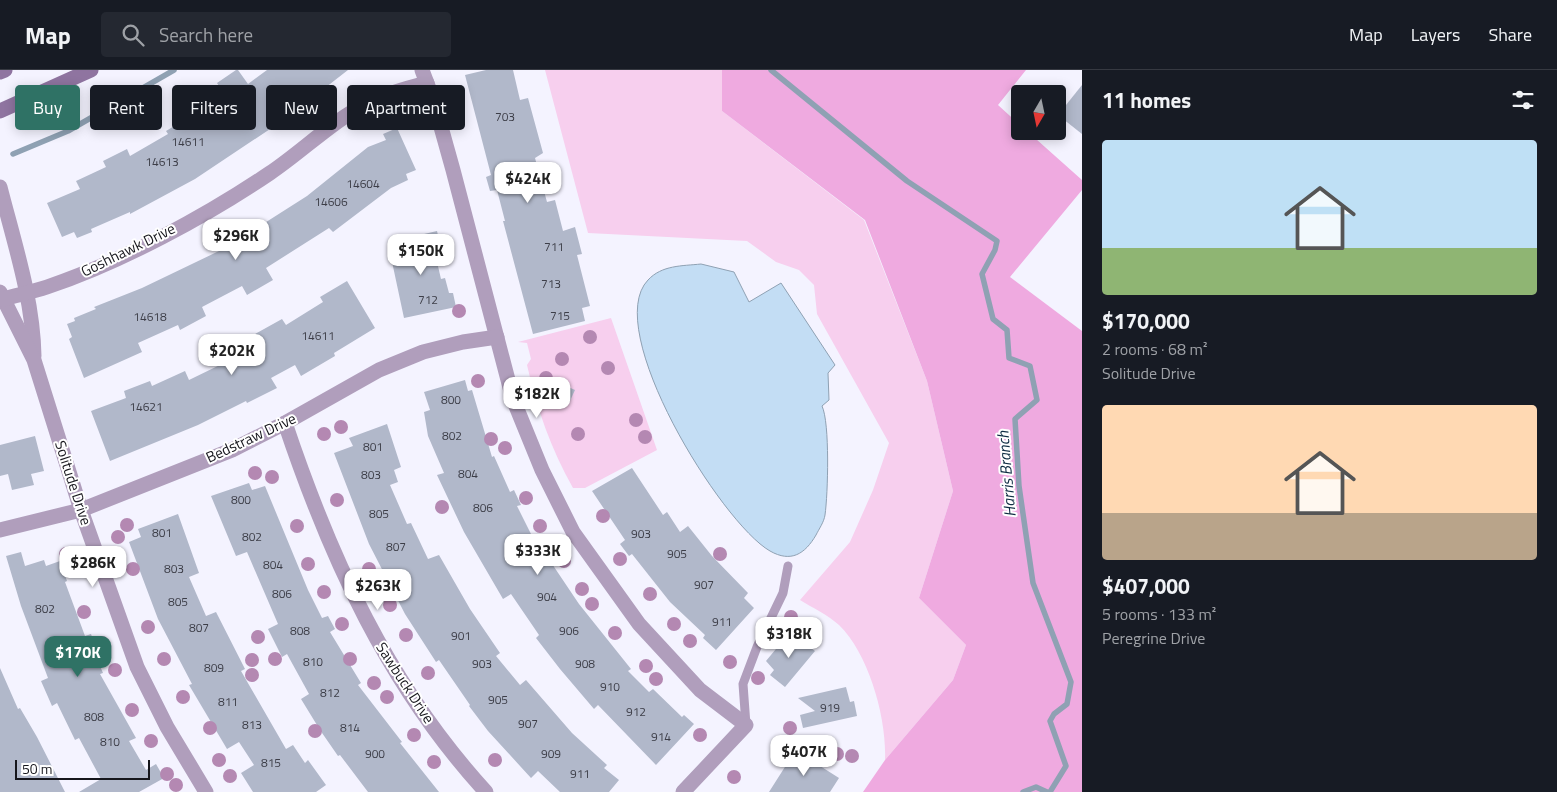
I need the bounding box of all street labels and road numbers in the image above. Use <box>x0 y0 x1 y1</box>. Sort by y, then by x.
street label: Goshhawk Drive <box>77 217 179 282</box>
street label: Bedstraw Drive <box>202 407 300 469</box>
street label: Solitude Drive <box>49 438 98 528</box>
street label: Sawbuck Drive <box>371 638 440 728</box>

